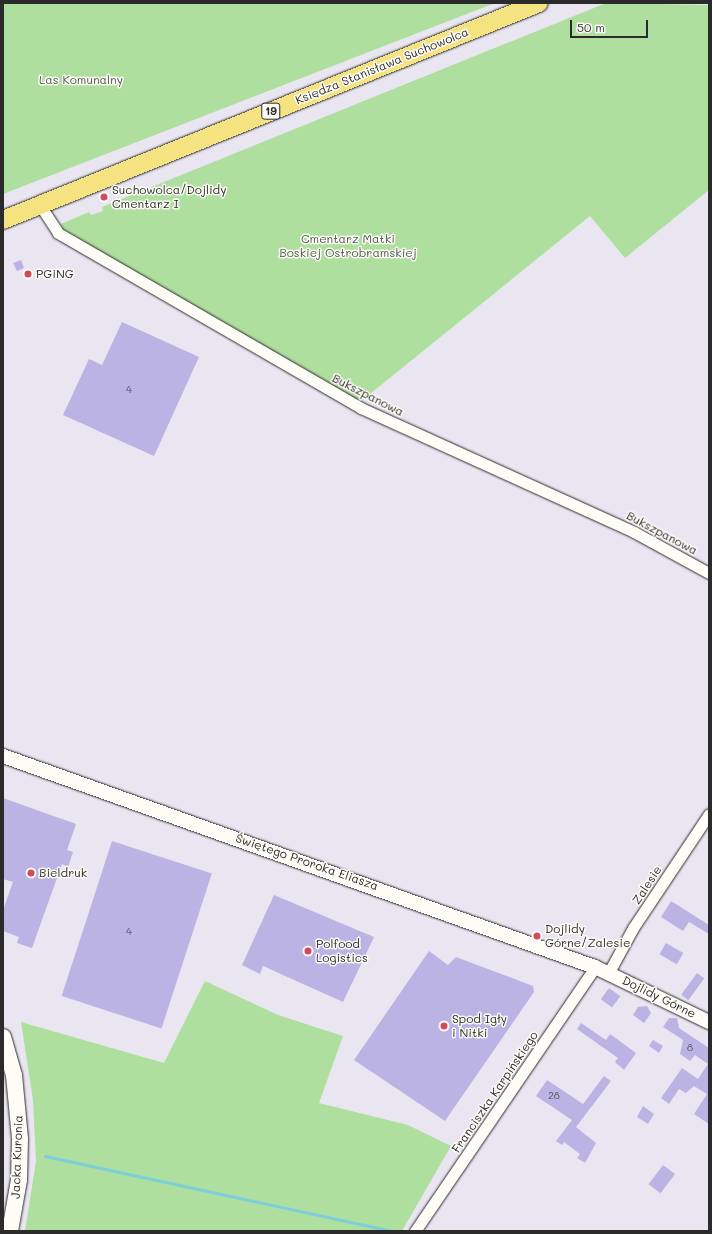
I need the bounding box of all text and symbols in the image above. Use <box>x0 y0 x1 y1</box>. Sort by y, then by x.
scale bar <box>572 12 650 38</box>
text: 50 m <box>577 19 605 35</box>
street label: Księdza Stanisława Suchowolca <box>293 25 471 107</box>
park label: Las Komunalny <box>39 73 123 87</box>
road number: 19 <box>261 102 281 120</box>
place label: Suchowolca/Dojlidy Cmentarz I <box>112 183 226 211</box>
marker: Suchowolca/Dojlidy Cmentarz I <box>99 192 109 202</box>
park label: Cmentarz Matki Boskiej Ostrobramskiej <box>279 232 417 260</box>
place label: PGiNG <box>36 267 74 281</box>
marker: PGiNG <box>23 269 33 279</box>
street label: Bukszpanowa <box>330 371 406 419</box>
house number: 4 <box>126 384 132 396</box>
street label: Bukszpanowa <box>624 508 700 558</box>
street label: Świętego Proroka Eliasza <box>234 831 380 893</box>
street label: Zalesie <box>629 863 665 907</box>
place label: Bieldruk <box>39 866 87 880</box>
marker: Bieldruk <box>26 868 36 878</box>
place label: Dojlidy Górne/Zalesie <box>545 922 630 950</box>
house number: 4 <box>126 926 132 938</box>
marker: Dojlidy Górne/Zalesie <box>532 931 542 941</box>
place label: Polfood Logistics <box>316 937 368 965</box>
marker: Polfood Logistics <box>303 946 313 956</box>
street label: Dojlidy Górne <box>620 973 698 1021</box>
place label: Spod Igły i Nitki <box>452 1012 507 1040</box>
marker: Spod Igły i Nitki <box>439 1021 449 1031</box>
street label: Franciszka Karpińskiego <box>449 1028 541 1156</box>
house number: 8 <box>687 1042 693 1054</box>
house number: 28 <box>548 1090 560 1102</box>
street label: Jacka Kuronia <box>8 1115 26 1199</box>

